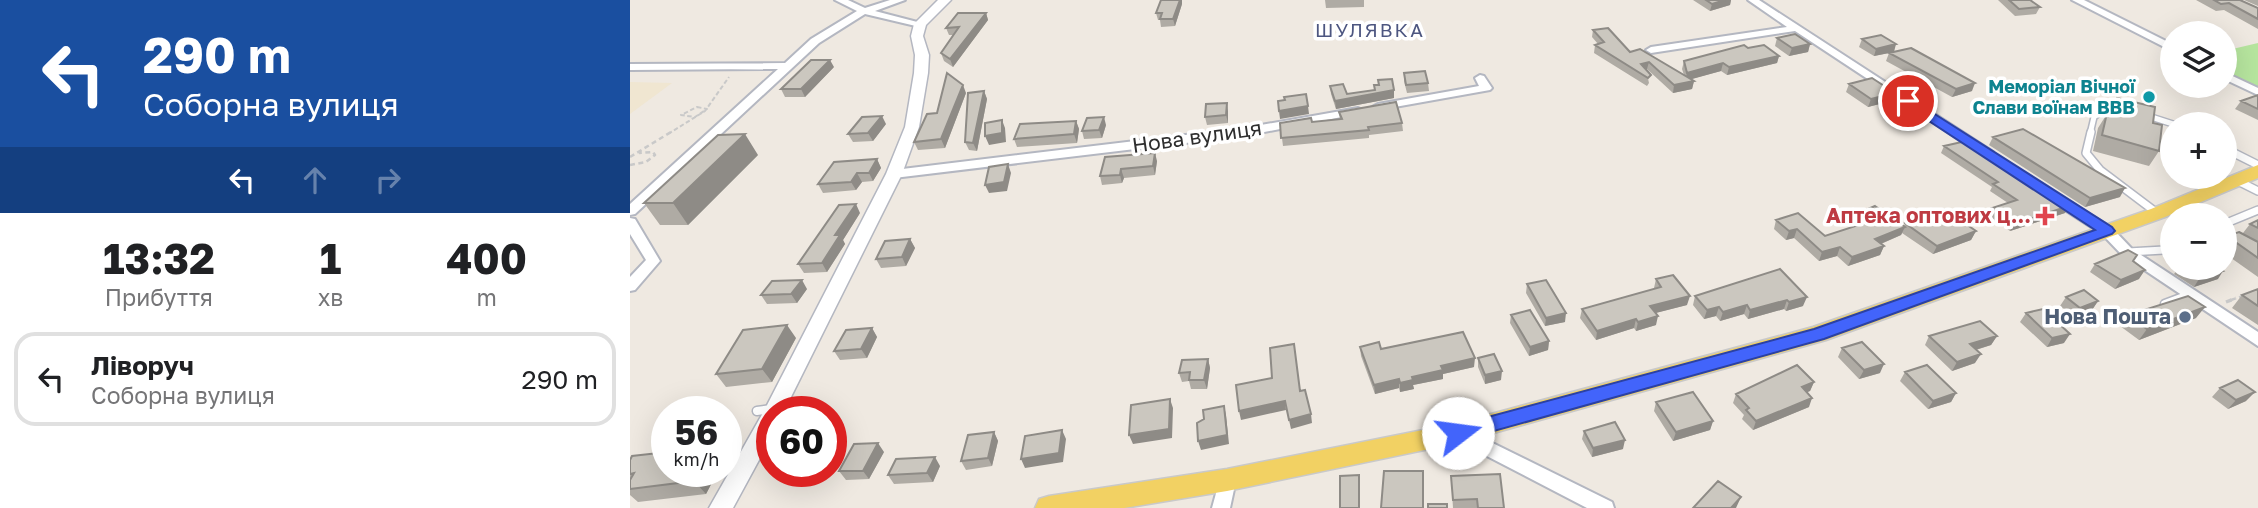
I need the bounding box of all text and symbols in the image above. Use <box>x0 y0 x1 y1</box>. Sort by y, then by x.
district label: ШУЛЯВКА <box>1315 18 1425 41</box>
map controls <box>2160 21 2237 280</box>
button: layers <box>2160 21 2237 98</box>
text: 290 m <box>143 25 291 84</box>
icon: left <box>28 28 119 119</box>
pin <box>1878 71 1938 131</box>
place label: Меморіал Вічної Слави воїнам ВВВ <box>1972 75 2136 118</box>
icon: arrive <box>1889 82 1927 120</box>
text: Соборна вулиця <box>143 85 399 123</box>
marker: Меморіал Вічної Слави воїнам ВВВ <box>2141 89 2157 105</box>
button: + <box>2160 112 2237 189</box>
street label: Нова вулиця <box>1130 114 1263 158</box>
icon: left <box>223 161 261 199</box>
icon: ahead <box>296 161 334 199</box>
icon: right <box>369 161 407 199</box>
place label: Аптека оптових ц... <box>1826 202 2031 228</box>
button: − <box>2160 203 2237 280</box>
marker: Аптека оптових ц... <box>2037 208 2053 224</box>
text: 13:32 <box>103 233 215 283</box>
text: 1 <box>320 233 341 283</box>
text: 400 <box>446 233 527 283</box>
text: Прибуття <box>105 283 213 311</box>
text: хв <box>318 283 343 311</box>
text: m <box>476 283 497 311</box>
place label: Нова Пошта <box>2044 303 2171 329</box>
marker: Нова Пошта <box>2177 309 2193 325</box>
text: Ліворуч <box>91 350 194 381</box>
icon: left <box>32 360 70 398</box>
text: 290 m <box>522 364 598 395</box>
text: Соборна вулиця <box>91 381 275 409</box>
speed limit sign: 60 <box>756 396 847 487</box>
position arrow <box>1421 396 1495 470</box>
text: 56 <box>675 411 718 453</box>
text: km/h <box>674 448 719 470</box>

